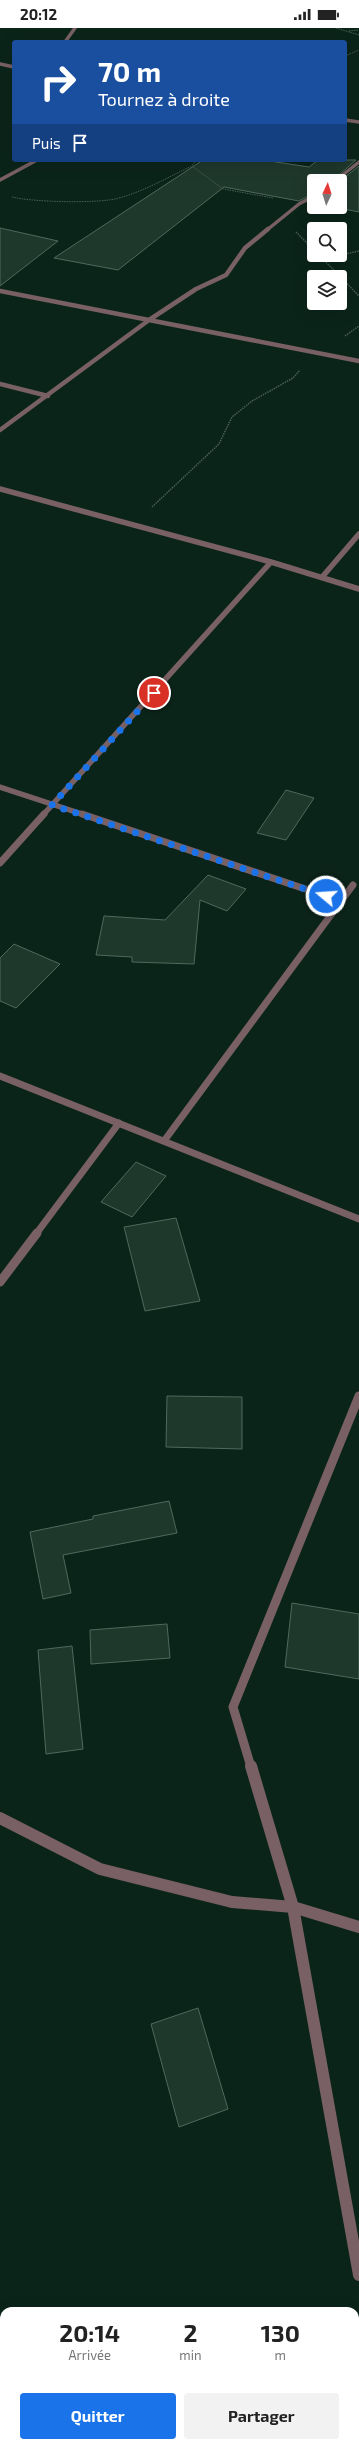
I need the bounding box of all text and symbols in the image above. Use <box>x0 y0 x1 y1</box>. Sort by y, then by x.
text: 20:12 <box>20 5 57 23</box>
text: 70 m <box>98 54 161 88</box>
icon: right <box>32 56 84 108</box>
text: Tournez à droite <box>98 88 230 110</box>
icon: arrive <box>69 132 91 154</box>
text: Puis <box>32 134 61 152</box>
north arrow <box>307 174 347 214</box>
map controls <box>307 174 347 310</box>
button: search <box>307 222 347 262</box>
button: layers <box>307 270 347 310</box>
pin <box>137 676 171 710</box>
icon: arrive <box>143 682 165 704</box>
position arrow <box>305 875 347 917</box>
text: 20:14 <box>59 2318 120 2347</box>
text: 2 <box>183 2318 197 2347</box>
text: 130 <box>261 2318 300 2347</box>
text: Arrivée <box>68 2347 111 2363</box>
text: min <box>179 2347 201 2363</box>
text: m <box>275 2347 286 2363</box>
button: Quitter <box>20 2393 176 2439</box>
button: Partager <box>184 2393 339 2439</box>

